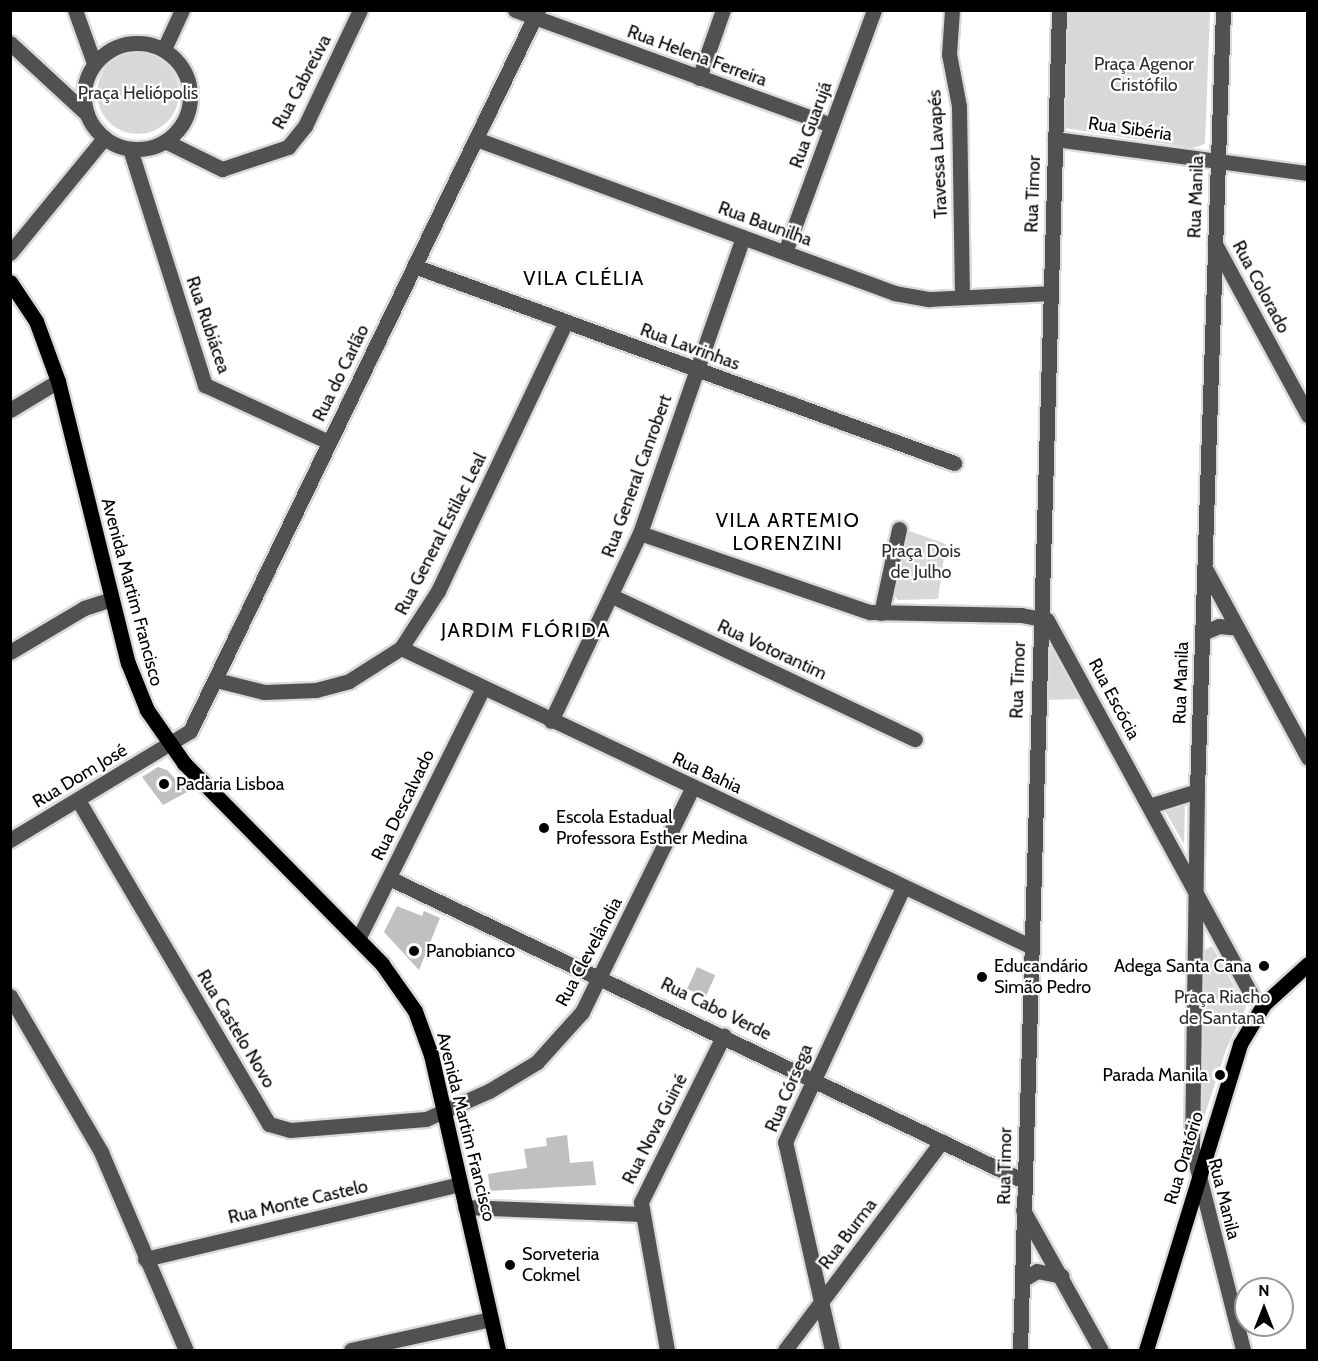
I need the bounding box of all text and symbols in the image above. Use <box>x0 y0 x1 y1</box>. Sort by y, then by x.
street label: Rua Helena Ferreira <box>624 21 770 91</box>
street label: Rua Cabreúva <box>268 31 336 133</box>
park label: Praça Agenor Cristófilo <box>1094 54 1194 97</box>
street label: Rua Guarujá <box>785 79 837 171</box>
park label: Praça Heliópolis <box>78 82 198 104</box>
street label: Travessa Lavapés <box>924 89 952 219</box>
street label: Rua Sibéria <box>1087 112 1173 146</box>
street label: Rua Timor <box>1021 155 1045 233</box>
street label: Rua Manila <box>1184 155 1208 239</box>
street label: Rua Baunilha <box>715 197 815 251</box>
street label: Rua Colorado <box>1228 237 1294 337</box>
district label: VILA CLÉLIA <box>523 266 645 290</box>
street label: Rua Rubiácea <box>181 274 235 376</box>
street label: Rua Lavrinhas <box>637 319 743 375</box>
street label: Rua do Carlão <box>308 321 374 425</box>
street label: Rua General Canrobert <box>597 392 677 560</box>
street label: Rua General Estilac Leal <box>391 449 491 619</box>
street label: Avenida Martim Francisco <box>96 496 168 688</box>
district label: VILA ARTEMIO LORENZINI <box>716 508 860 555</box>
park label: Praça Dois de Julho <box>881 541 961 584</box>
street label: Rua Votorantim <box>714 615 830 685</box>
district label: JARDIM FLÓRIDA <box>441 618 611 642</box>
street label: Rua Timor <box>1006 641 1030 719</box>
street label: Rua Manila <box>1169 641 1193 725</box>
street label: Rua Escócia <box>1084 655 1144 743</box>
street label: Rua Dom José <box>29 739 131 813</box>
street label: Rua Descalvado <box>367 746 439 864</box>
street label: Rua Bahia <box>669 747 745 799</box>
place label: Padaria Lisboa <box>176 773 284 795</box>
marker: Padaria Lisboa <box>157 777 171 791</box>
place label: Escola Estadual Professora Esther Medina <box>556 807 748 850</box>
marker: Escola Estadual Professora Esther Medina <box>537 821 551 835</box>
street label: Rua Clevelândia <box>551 894 627 1010</box>
place label: Panobianco <box>426 940 515 962</box>
marker: Panobianco <box>407 944 421 958</box>
place label: Adega Santa Cana <box>1114 955 1252 977</box>
place label: Educandário Simão Pedro <box>994 956 1091 998</box>
marker: Adega Santa Cana <box>1257 959 1271 973</box>
street label: Rua Castelo Novo <box>192 966 280 1092</box>
marker: Educandário Simão Pedro <box>975 970 989 984</box>
street label: Rua Cabo Verde <box>657 973 775 1045</box>
park label: Praça Riacho de Santana <box>1174 987 1270 1030</box>
street label: Avenida Martim Francisco <box>432 1030 500 1224</box>
street label: Rua Córsega <box>761 1041 817 1135</box>
place label: Parada Manila <box>1103 1064 1208 1086</box>
marker: Parada Manila <box>1213 1068 1227 1082</box>
street label: Rua Nova Guiné <box>618 1070 692 1188</box>
street label: Rua Oratório <box>1160 1109 1208 1207</box>
street label: Rua Timor <box>994 1127 1016 1205</box>
street label: Rua Manila <box>1204 1156 1244 1242</box>
street label: Rua Monte Castelo <box>226 1175 370 1229</box>
street label: Rua Burma <box>814 1194 882 1274</box>
place label: Sorveteria Cokmel <box>522 1244 599 1286</box>
marker: Sorveteria Cokmel <box>503 1258 517 1272</box>
north arrow <box>1234 1277 1294 1337</box>
text: N <box>1258 1281 1270 1300</box>

